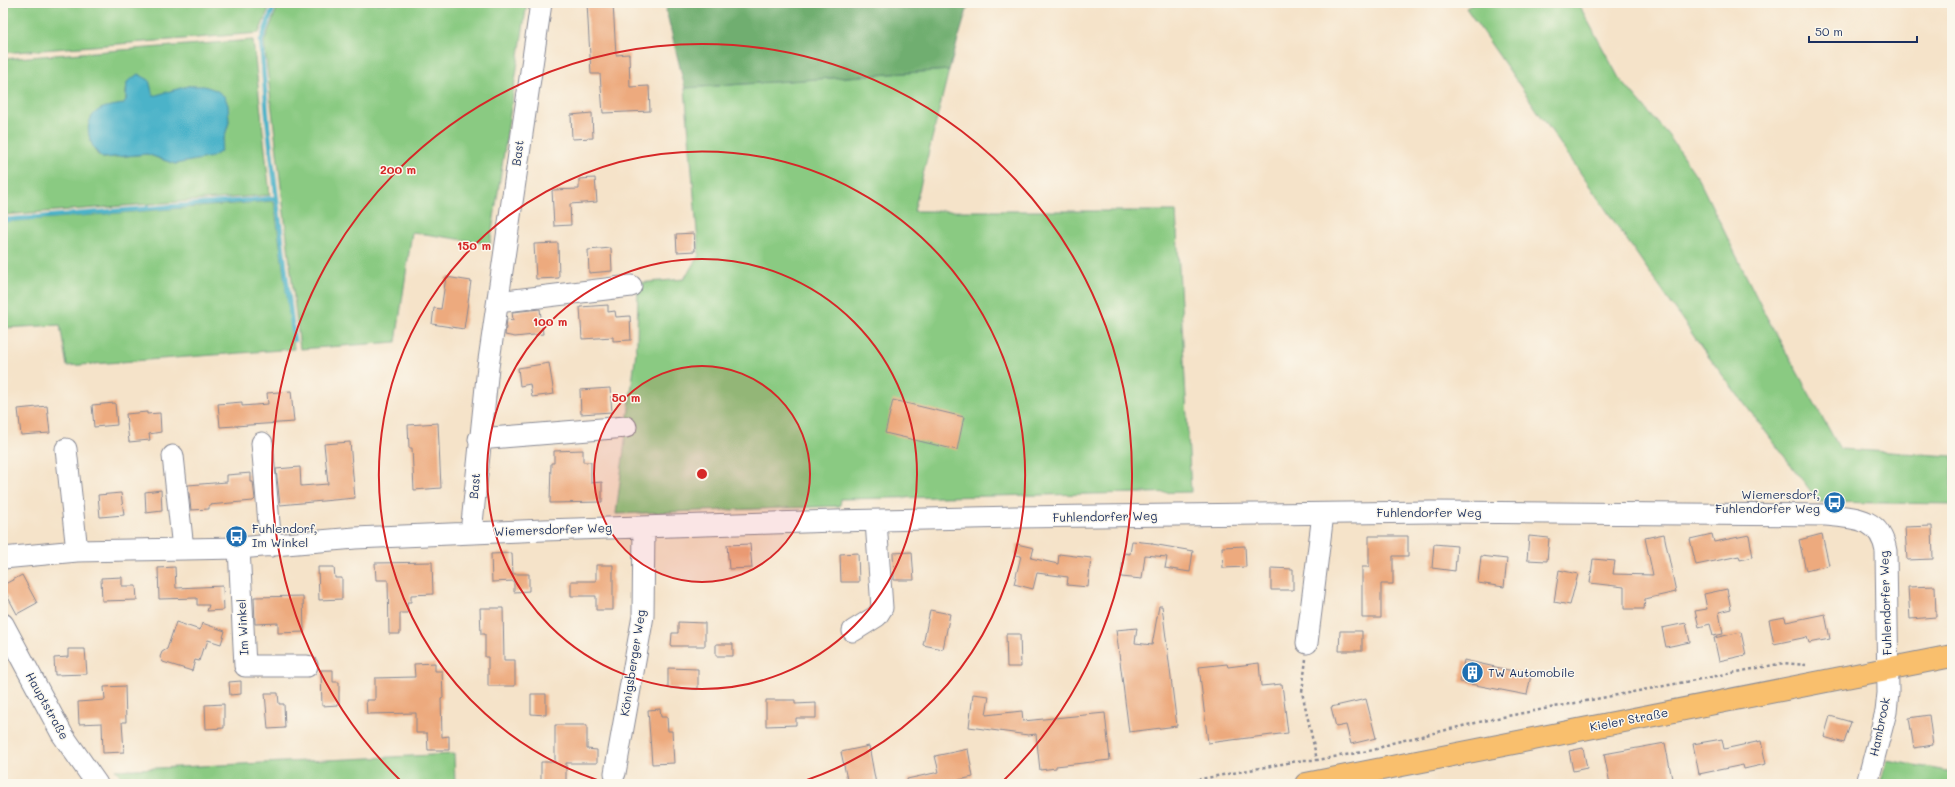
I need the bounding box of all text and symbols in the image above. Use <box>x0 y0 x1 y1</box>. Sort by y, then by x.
scale bar <box>1809 18 1917 44</box>
text: 50 m <box>1815 23 1843 39</box>
street label: Bast <box>507 139 527 167</box>
text: 200 m <box>380 161 416 177</box>
text: 150 m <box>457 237 491 253</box>
text: 100 m <box>533 313 567 329</box>
text: 50 m <box>612 389 640 405</box>
centre of rings <box>695 467 709 481</box>
street label: Bast <box>465 472 483 500</box>
place label: Wiemersdorf, Fuhlendorfer Weg <box>1715 486 1820 516</box>
bus stop icon: Wiemersdorf, Fuhlendorfer Weg <box>1822 489 1848 515</box>
street label: Fuhlendorfer Weg <box>1377 504 1481 520</box>
street label: Fuhlendorfer Weg <box>1052 507 1158 525</box>
street label: Wiemersdorfer Weg <box>494 519 612 539</box>
place label: Fuhlendorf, Im Winkel <box>252 520 317 550</box>
bus stop icon: Fuhlendorf, Im Winkel <box>224 523 250 549</box>
street label: Fuhlendorfer Weg <box>1875 550 1895 656</box>
street label: Im Winkel <box>233 599 251 656</box>
street label: Königsberger Weg <box>616 608 648 717</box>
building icon: TW Automobile <box>1459 660 1485 686</box>
place label: TW Automobile <box>1488 664 1575 680</box>
street label: Hauptstraße <box>23 669 73 742</box>
street label: Hambrook <box>1865 696 1893 758</box>
street label: Kieler Straße <box>1588 704 1669 734</box>

